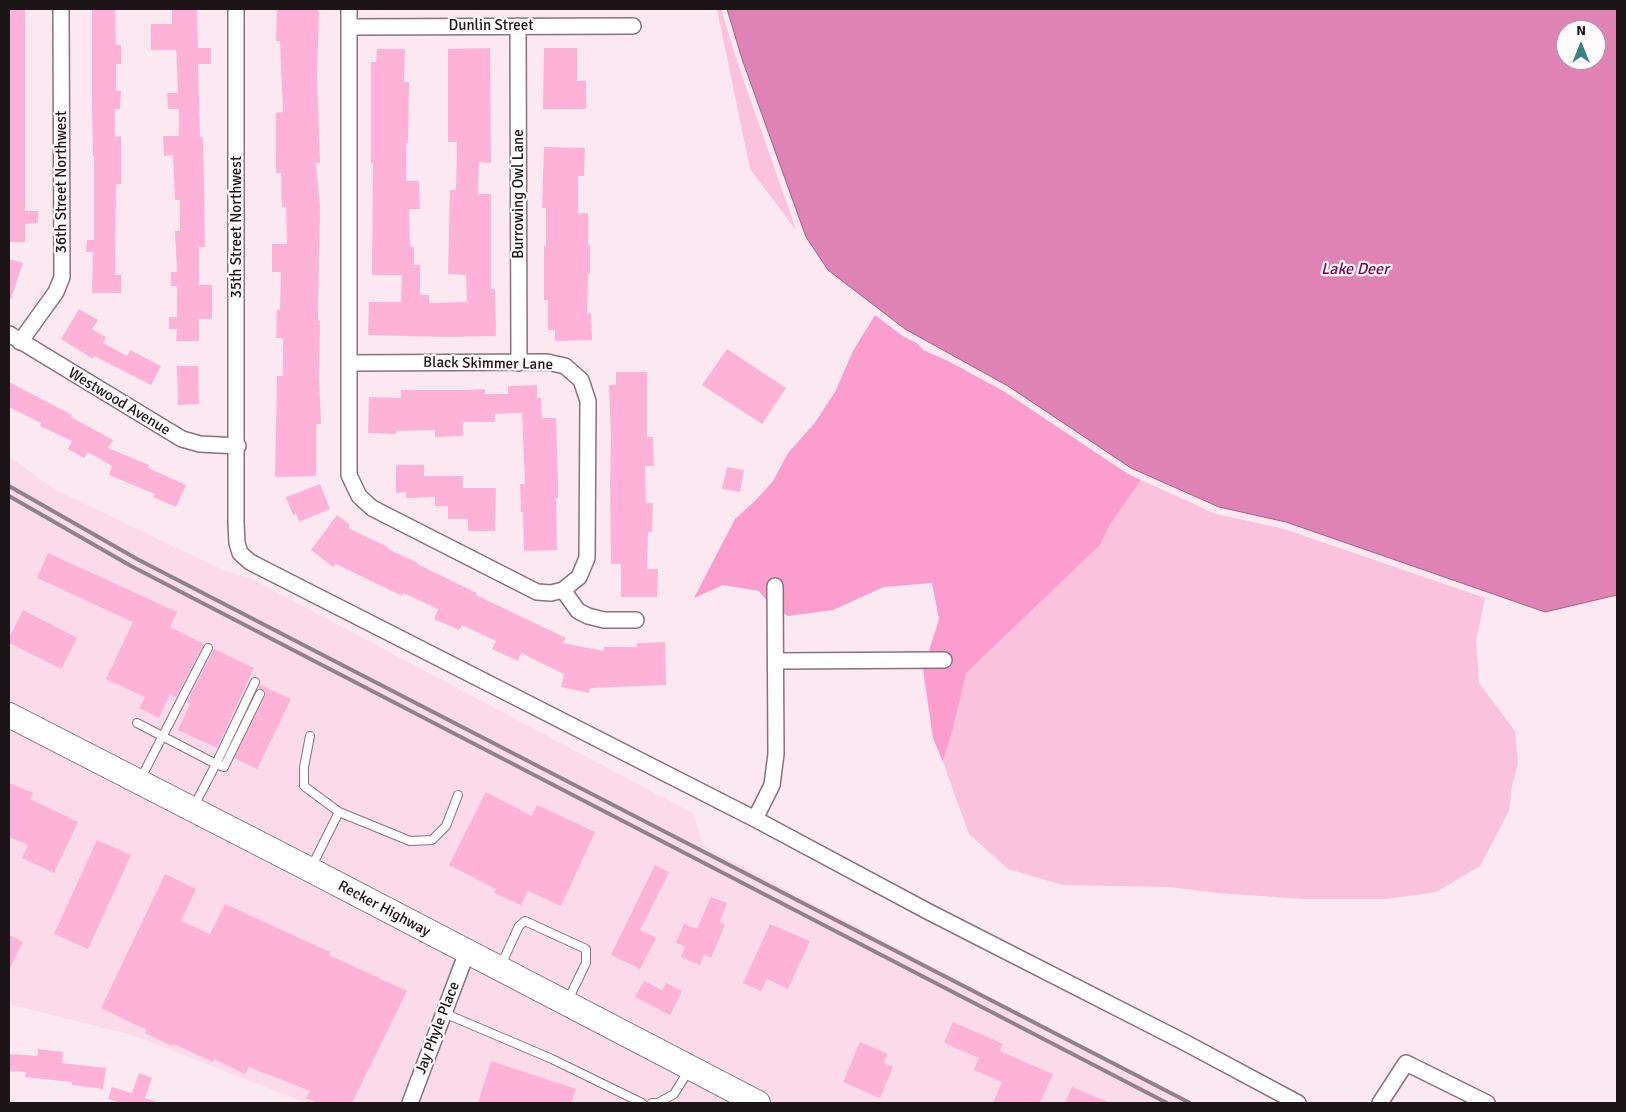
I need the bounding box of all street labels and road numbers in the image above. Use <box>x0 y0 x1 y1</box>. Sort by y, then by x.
street label: Dunlin Street <box>448 17 534 35</box>
street label: 36th Street Northwest <box>53 111 71 253</box>
street label: Burrowing Owl Lane <box>510 129 528 259</box>
street label: 35th Street Northwest <box>228 156 246 298</box>
street label: Black Skimmer Lane <box>423 354 553 374</box>
street label: Westwood Avenue <box>65 364 173 440</box>
street label: Recker Highway <box>335 877 433 941</box>
street label: Jay Phyle Place <box>412 979 464 1077</box>

